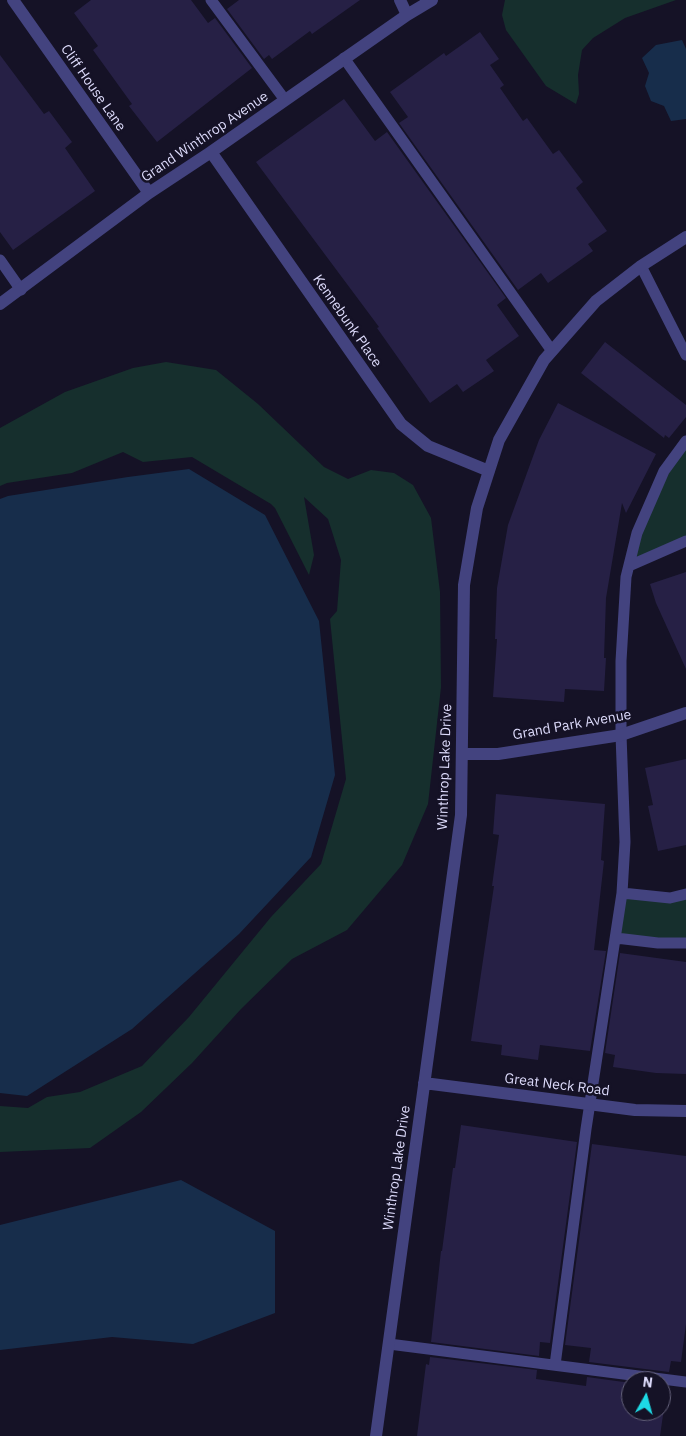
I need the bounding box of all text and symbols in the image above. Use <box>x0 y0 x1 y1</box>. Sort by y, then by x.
street label: Cliff House Lane <box>57 41 129 135</box>
street label: Grand Winthrop Avenue <box>138 88 272 186</box>
street label: Kennebunk Place <box>309 272 385 370</box>
street label: Winthrop Lake Drive <box>434 704 456 830</box>
street label: Grand Park Avenue <box>511 706 633 744</box>
street label: Great Neck Road <box>504 1070 610 1100</box>
street label: Winthrop Lake Drive <box>380 1104 414 1232</box>
north arrow <box>621 1371 671 1421</box>
text: N <box>642 1373 654 1392</box>

